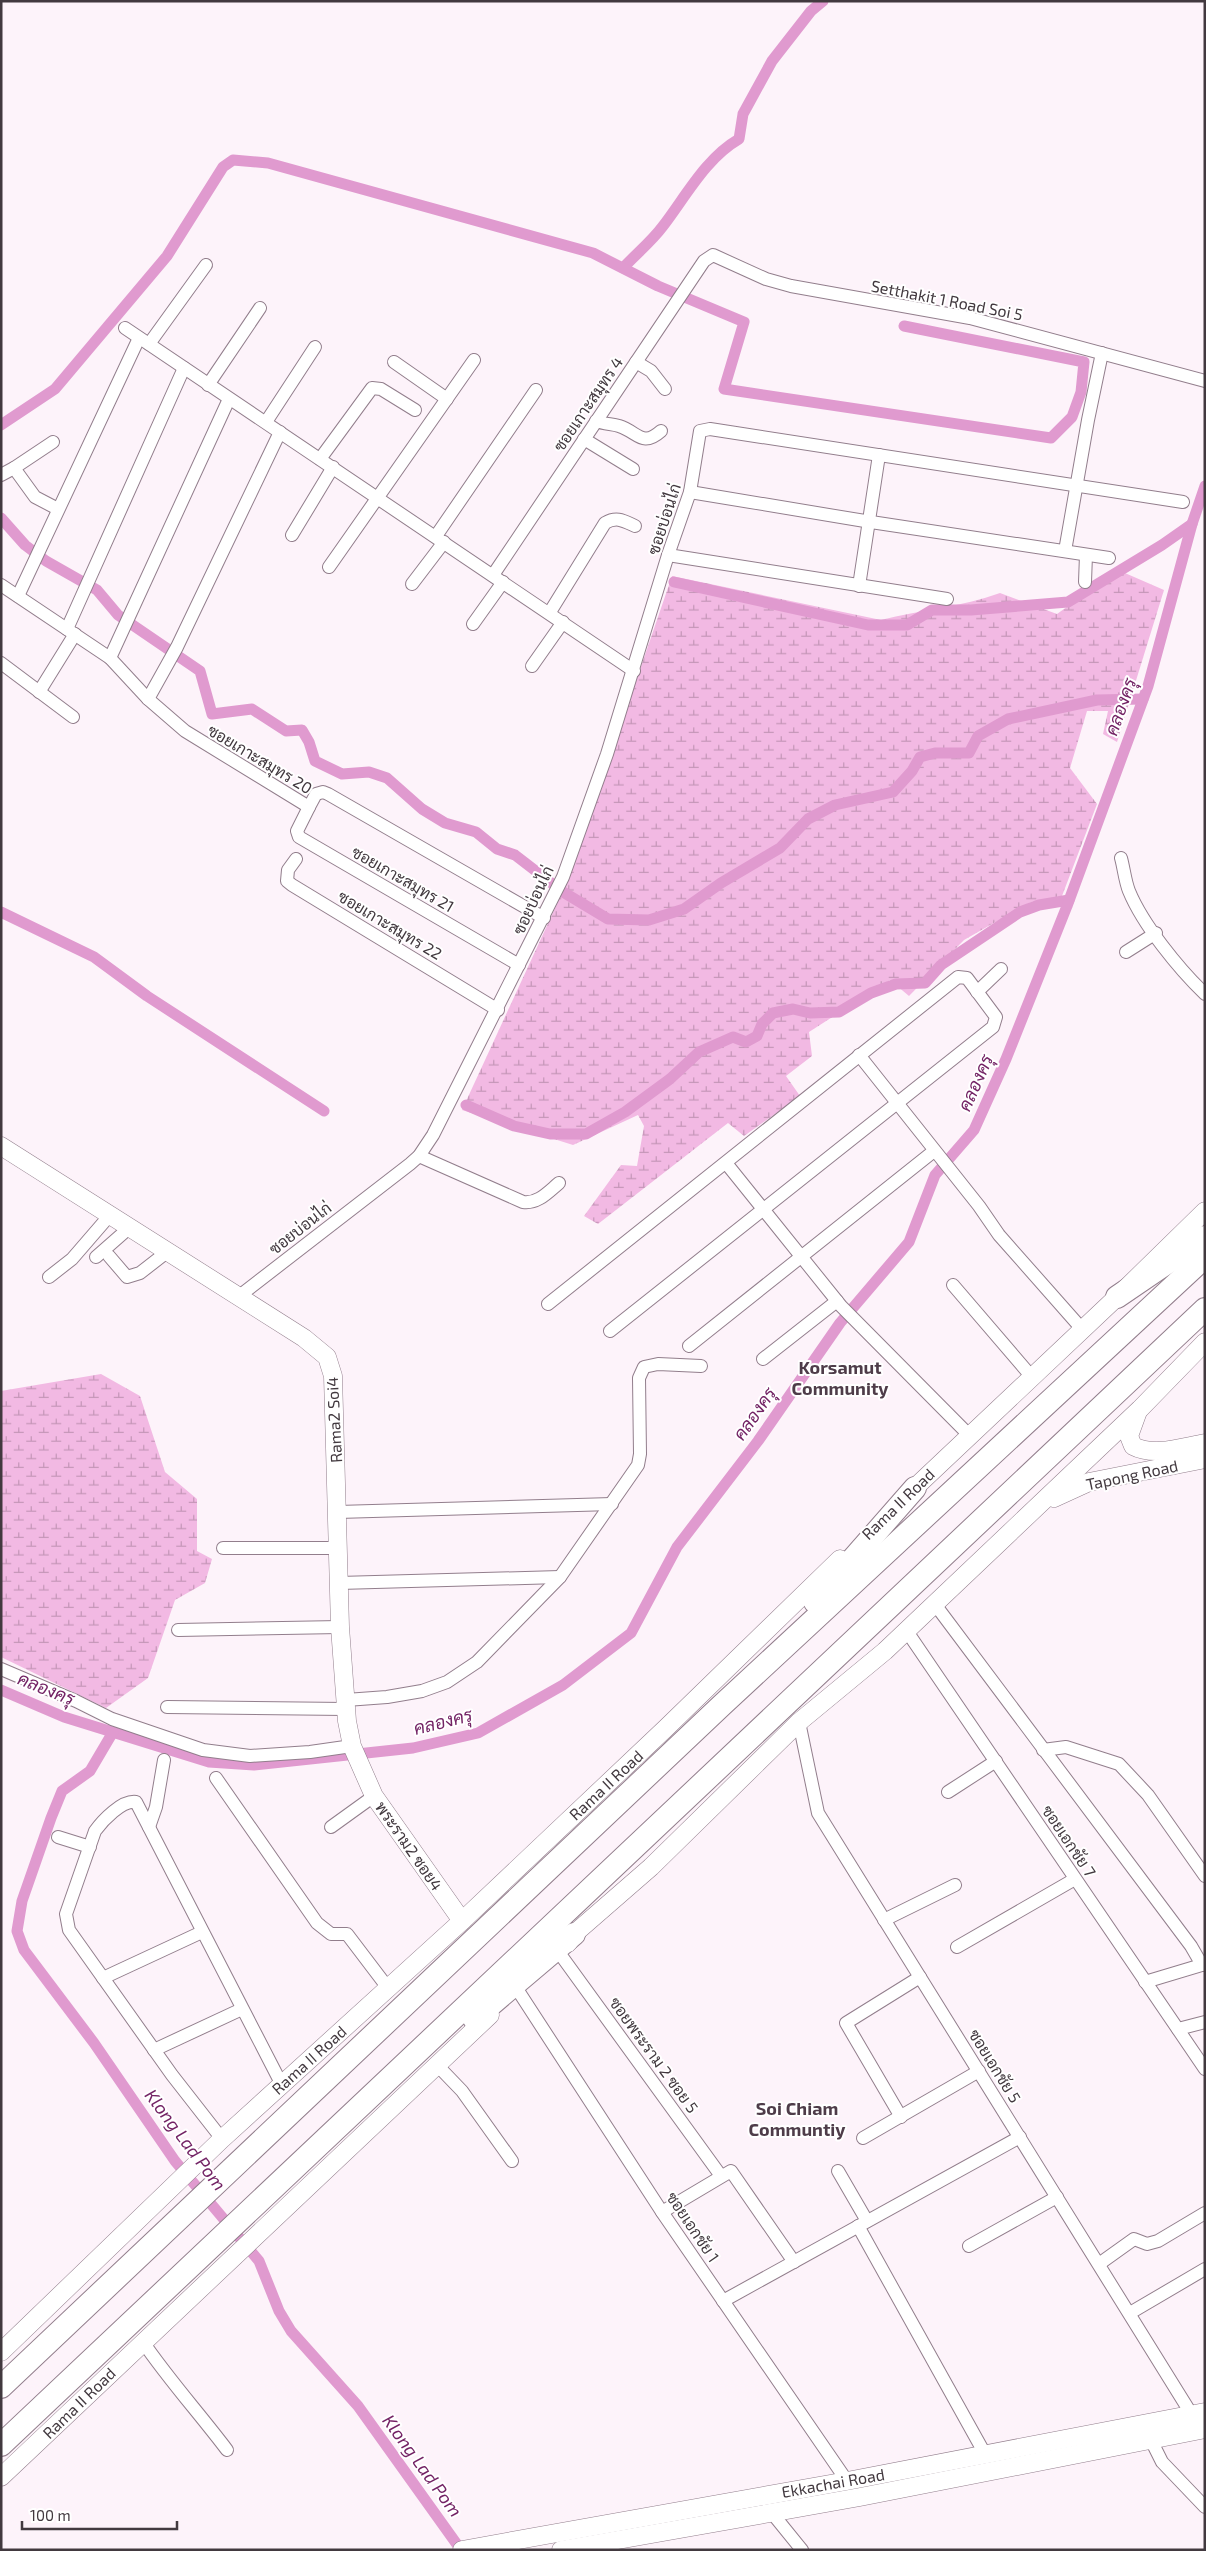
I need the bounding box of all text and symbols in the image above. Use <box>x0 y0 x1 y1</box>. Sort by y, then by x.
street label: Setthakit 1 Road Soi 5 <box>870 275 1025 324</box>
street label: ซอยเกาะสมุทร 4 <box>549 353 629 456</box>
street label: ซอยบ่อนไก่ <box>642 481 684 557</box>
water label: คลองครุ <box>1100 674 1143 739</box>
street label: ซอยเกาะสมุทร 20 <box>203 720 316 800</box>
street label: ซอยเกาะสมุทร 21 <box>347 842 458 918</box>
street label: ซอยบ่อนไก่ <box>507 862 557 937</box>
street label: ซอยเกาะสมุทร 22 <box>333 886 446 966</box>
water label: คลองครุ <box>953 1050 1000 1115</box>
street label: ซอยบ่อนไก่ <box>264 1197 335 1258</box>
district label: Korsamut Community <box>792 1356 889 1399</box>
street label: Rama2 Soi4 <box>322 1376 345 1463</box>
water label: คลองครุ <box>728 1382 783 1445</box>
street label: Tapong Road <box>1084 1455 1180 1494</box>
street label: Rama II Road <box>857 1464 938 1543</box>
water label: คลองครุ <box>14 1667 79 1712</box>
water label: คลองครุ <box>411 1703 476 1741</box>
street label: Rama II Road <box>565 1746 646 1824</box>
street label: พระราม2 ซอย4 <box>372 1798 447 1894</box>
street label: ซอยเอกชัย 7 <box>1038 1801 1100 1880</box>
street label: ซอยพระราม 2 ซอย 5 <box>606 1993 703 2116</box>
street label: Rama II Road <box>267 2021 350 2098</box>
street label: ซอยเอกชัย 5 <box>965 2026 1025 2106</box>
water label: Klong Lad Pom <box>141 2084 231 2194</box>
district label: Soi Chiam Communtiy <box>749 2097 846 2140</box>
street label: ซอยเอกชัย 1 <box>663 2188 724 2266</box>
street label: Rama II Road <box>38 2363 119 2442</box>
water label: Klong Lad Pom <box>378 2410 467 2521</box>
street label: Ekkachai Road <box>780 2464 886 2501</box>
scale bar <box>22 2498 178 2530</box>
text: 100 m <box>30 2506 71 2524</box>

